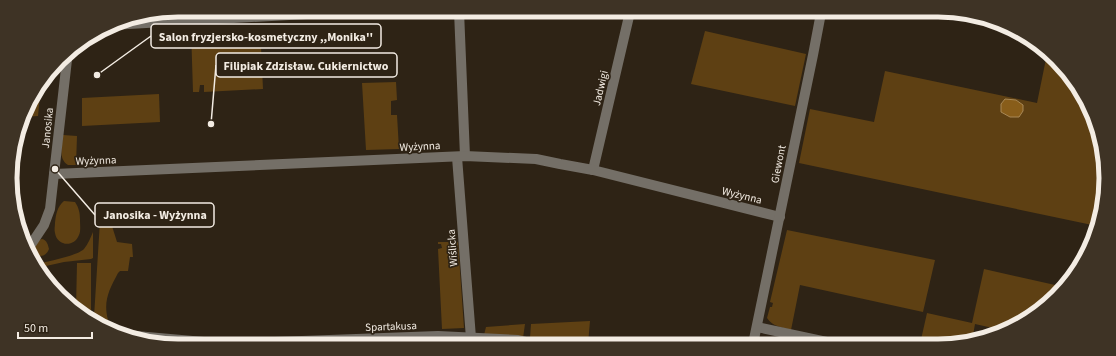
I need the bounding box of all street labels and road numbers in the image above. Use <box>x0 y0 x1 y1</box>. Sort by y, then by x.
street label: Jadwigi <box>589 69 612 107</box>
street label: Janosika <box>38 107 57 149</box>
street label: Wyżynna <box>399 138 441 155</box>
street label: Giewont <box>767 143 790 184</box>
street label: Wyżynna <box>75 152 117 169</box>
street label: Wyżynna <box>720 183 764 208</box>
street label: Wiślicka <box>444 229 461 267</box>
street label: Spartakusa <box>365 318 417 335</box>

